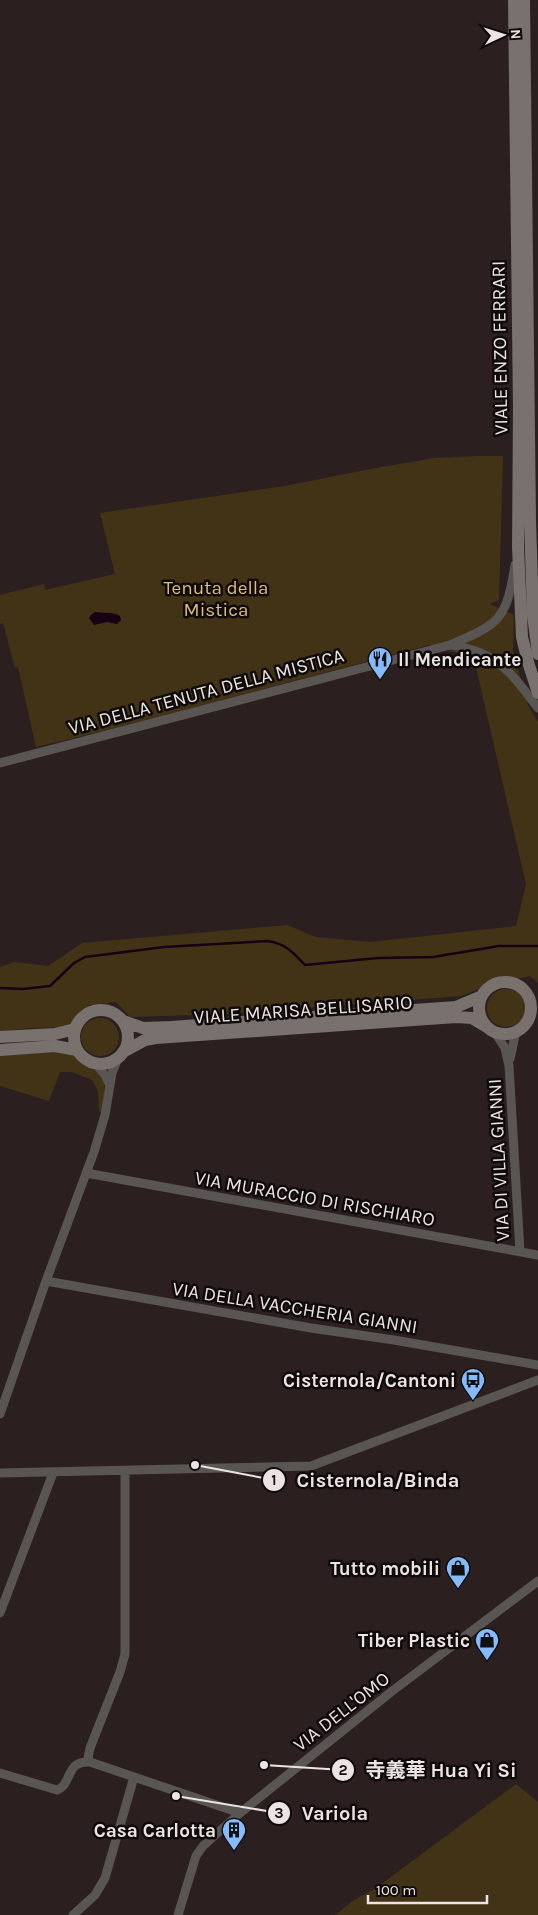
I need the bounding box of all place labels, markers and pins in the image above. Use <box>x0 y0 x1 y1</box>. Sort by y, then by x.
restaurant icon: Il Mendicante <box>367 646 393 680</box>
place label: Il Mendicante <box>398 649 521 671</box>
bus stop icon: Cisternola/Cantoni <box>460 1367 486 1401</box>
place label: Cisternola/Cantoni <box>283 1370 456 1392</box>
callout: Cisternola/Binda <box>261 1462 470 1497</box>
shop icon: Tutto mobili <box>445 1555 471 1589</box>
place label: Tutto mobili <box>330 1558 440 1580</box>
shop icon: Tiber Plastic <box>474 1627 500 1661</box>
place label: Tiber Plastic <box>358 1630 470 1652</box>
callout: 寺義華 Hua Yi Si <box>331 1753 527 1788</box>
callout: Variola <box>266 1795 378 1830</box>
building icon: Casa Carlotta <box>221 1817 247 1851</box>
place label: Casa Carlotta <box>94 1820 216 1842</box>

